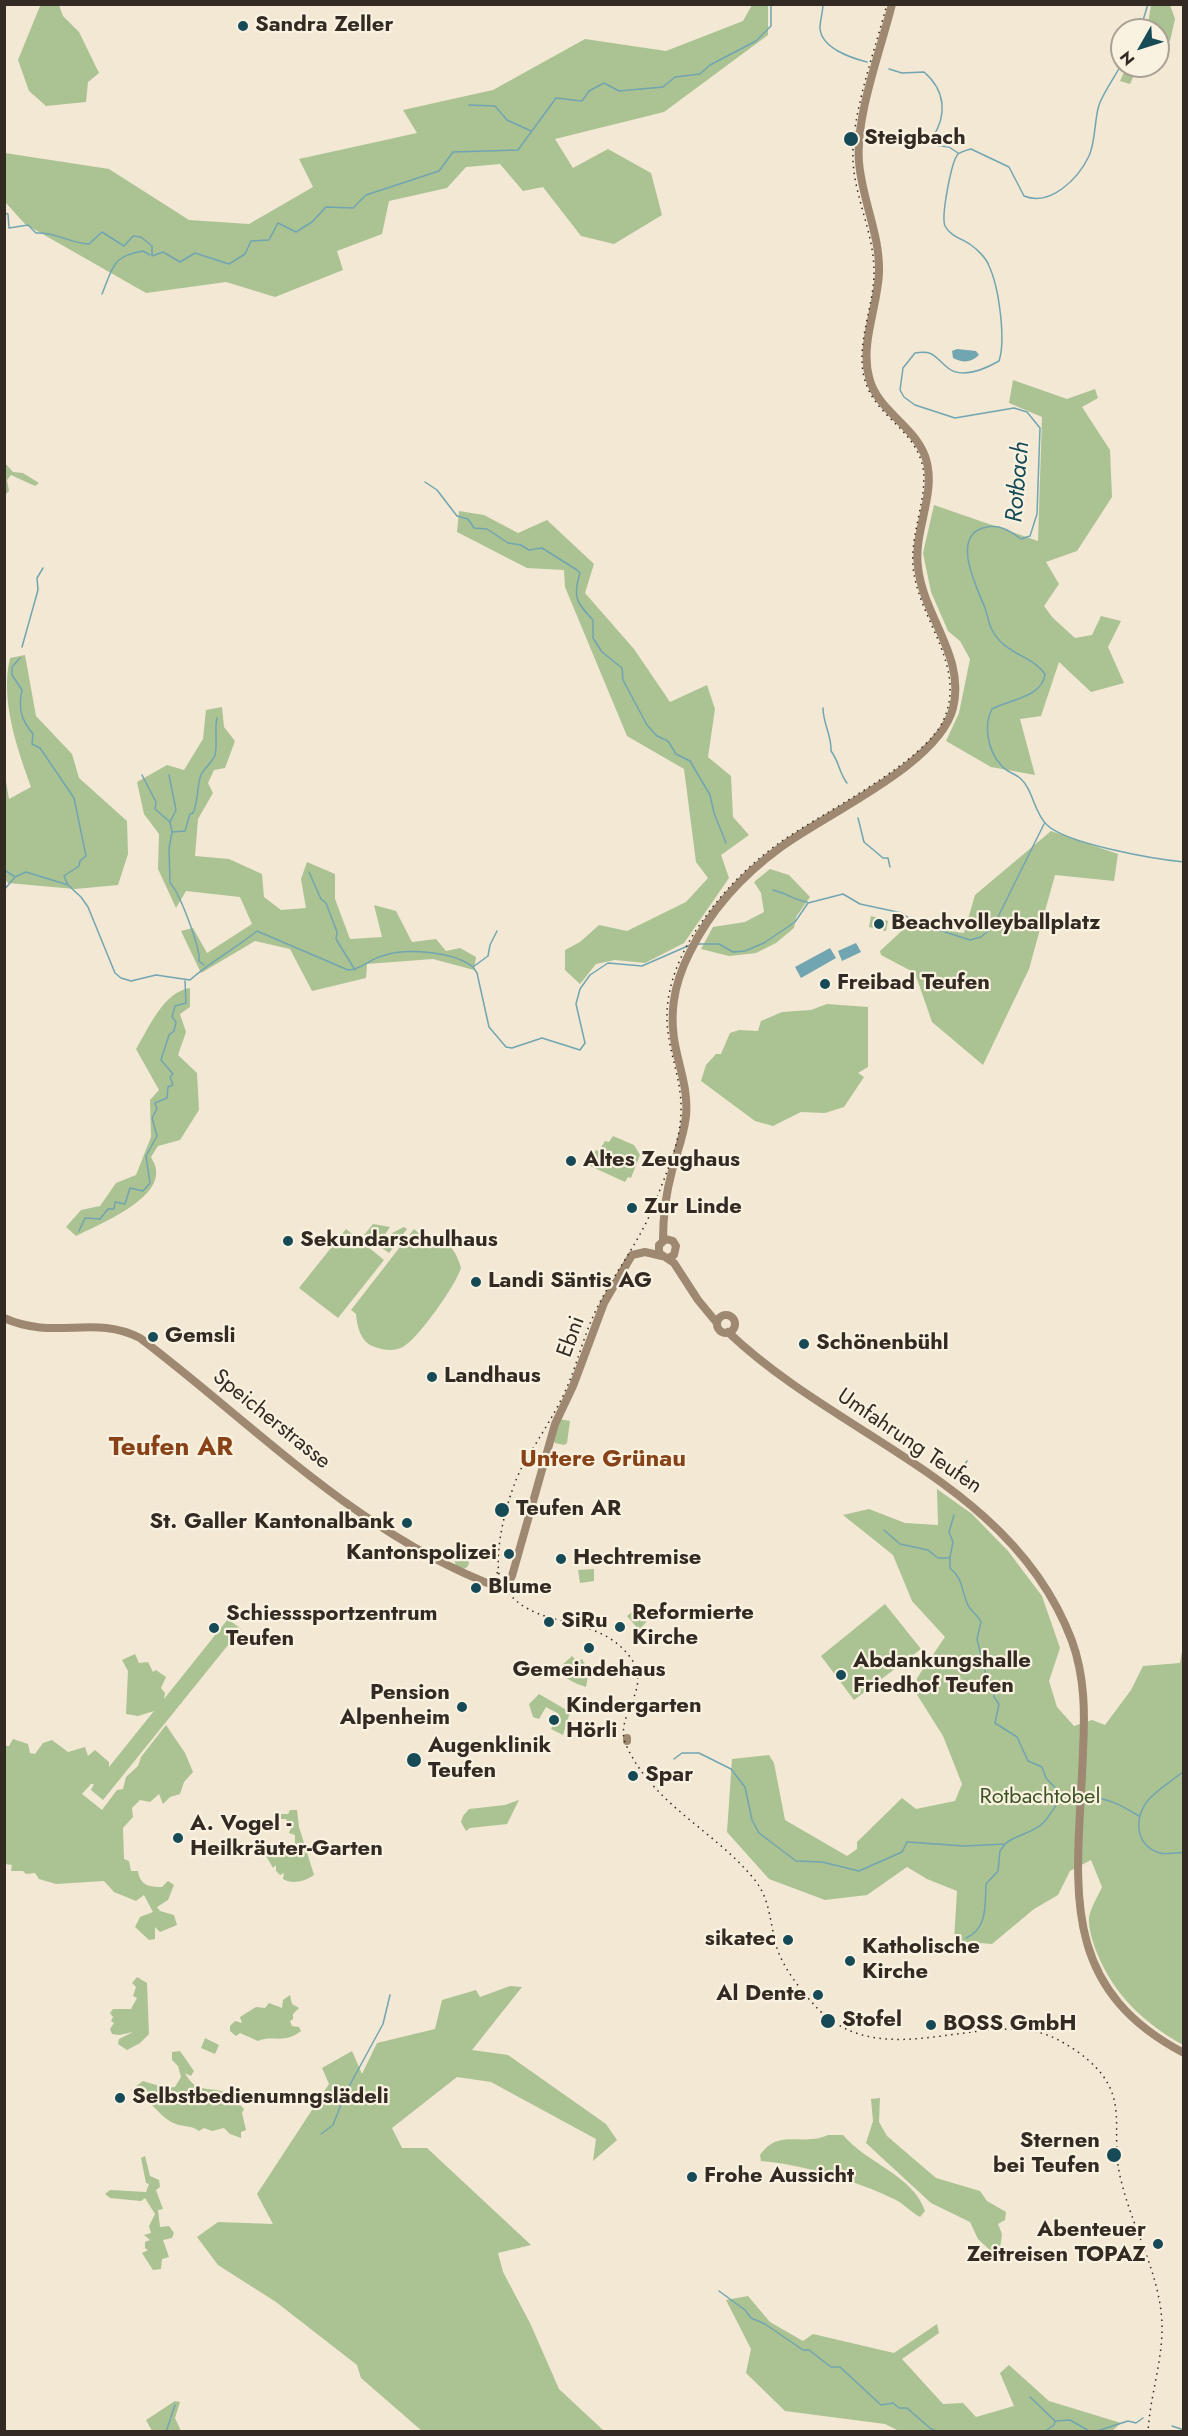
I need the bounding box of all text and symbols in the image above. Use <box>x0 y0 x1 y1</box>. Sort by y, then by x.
place label: Sandra Zeller <box>255 13 393 39</box>
north arrow <box>1110 18 1170 78</box>
marker: Sandra Zeller <box>236 19 250 33</box>
text: N <box>1114 46 1140 71</box>
place label: Steigbach <box>864 126 966 152</box>
marker: Steigbach <box>842 130 860 148</box>
water label: Rotbach <box>1001 440 1037 524</box>
place label: Beachvolleyballplatz <box>891 911 1100 937</box>
marker: Beachvolleyballplatz <box>872 917 886 931</box>
place label: Freibad Teufen <box>837 971 990 997</box>
marker: Freibad Teufen <box>818 977 832 991</box>
place label: Altes Zeughaus <box>583 1148 740 1174</box>
marker: Altes Zeughaus <box>564 1154 578 1168</box>
place label: Zur Linde <box>644 1195 742 1221</box>
marker: Zur Linde <box>625 1201 639 1215</box>
place label: Sekundarschulhaus <box>300 1228 498 1254</box>
marker: Sekundarschulhaus <box>281 1234 295 1248</box>
place label: Landi Säntis AG <box>488 1269 652 1295</box>
marker: Landi Säntis AG <box>469 1275 483 1289</box>
street label: Ebni <box>552 1313 592 1361</box>
place label: Gemsli <box>165 1324 236 1350</box>
marker: Gemsli <box>146 1330 160 1344</box>
place label: Schönenbühl <box>816 1331 949 1357</box>
marker: Schönenbühl <box>797 1337 811 1351</box>
street label: Speicherstrasse <box>207 1364 335 1476</box>
place label: Landhaus <box>444 1364 541 1390</box>
marker: Landhaus <box>425 1370 439 1384</box>
street label: Umfahrung Teufen <box>831 1384 987 1500</box>
district label: Teufen AR <box>109 1433 233 1465</box>
district label: Untere Grünau <box>520 1446 686 1474</box>
place label: Teufen AR <box>516 1497 621 1523</box>
marker: Teufen AR <box>493 1501 511 1519</box>
place label: St. Galler Kantonalbank <box>150 1510 395 1536</box>
marker: St. Galler Kantonalbank <box>400 1516 414 1530</box>
place label: Kantonspolizei <box>346 1541 497 1567</box>
place label: Hechtremise <box>573 1546 701 1572</box>
marker: Kantonspolizei <box>502 1547 516 1561</box>
marker: Hechtremise <box>554 1552 568 1566</box>
place label: Blume <box>488 1575 552 1601</box>
marker: Blume <box>469 1581 483 1595</box>
place label: Reformierte Kirche <box>632 1601 754 1652</box>
place label: Schiesssportzentrum Teufen <box>226 1602 438 1654</box>
place label: SiRu <box>561 1609 608 1635</box>
marker: SiRu <box>542 1615 556 1629</box>
marker: Reformierte Kirche <box>613 1620 627 1634</box>
marker: Schiesssportzentrum Teufen <box>207 1621 221 1635</box>
marker: Gemeindehaus <box>582 1641 596 1655</box>
place label: Abdankungshalle Friedhof Teufen <box>853 1649 1031 1700</box>
place label: Gemeindehaus <box>512 1658 666 1684</box>
marker: Abdankungshalle Friedhof Teufen <box>834 1668 848 1682</box>
place label: Pension Alpenheim <box>340 1681 450 1732</box>
place label: Kindergarten Hörli <box>566 1694 702 1746</box>
marker: Pension Alpenheim <box>455 1700 469 1714</box>
marker: Kindergarten Hörli <box>547 1713 561 1727</box>
place label: Augenklinik Teufen <box>428 1734 551 1786</box>
marker: Augenklinik Teufen <box>405 1751 423 1769</box>
place label: Spar <box>645 1763 693 1789</box>
marker: Spar <box>626 1769 640 1783</box>
park label: Rotbachtobel <box>979 1785 1101 1811</box>
place label: A. Vogel - Heilkräuter-Garten <box>190 1812 383 1864</box>
marker: A. Vogel - Heilkräuter-Garten <box>171 1831 185 1845</box>
place label: sikatec <box>705 1927 776 1953</box>
marker: sikatec <box>781 1933 795 1947</box>
place label: Katholische Kirche <box>862 1935 980 1987</box>
marker: Katholische Kirche <box>843 1954 857 1968</box>
place label: Al Dente <box>716 1982 806 2008</box>
marker: Al Dente <box>811 1988 825 2002</box>
place label: Stofel <box>842 2008 902 2034</box>
marker: Stofel <box>819 2012 837 2030</box>
place label: BOSS GmbH <box>943 2012 1077 2038</box>
marker: BOSS GmbH <box>924 2018 938 2032</box>
place label: Selbstbedienumngslädeli <box>132 2085 389 2111</box>
marker: Selbstbedienumngslädeli <box>113 2091 127 2105</box>
place label: Sternen bei Teufen <box>993 2129 1100 2180</box>
marker: Sternen bei Teufen <box>1105 2146 1123 2164</box>
place label: Frohe Aussicht <box>704 2164 854 2190</box>
marker: Frohe Aussicht <box>685 2170 699 2184</box>
place label: Abenteuer Zeitreisen TOPAZ <box>967 2218 1146 2270</box>
marker: Abenteuer Zeitreisen TOPAZ <box>1151 2237 1165 2251</box>

